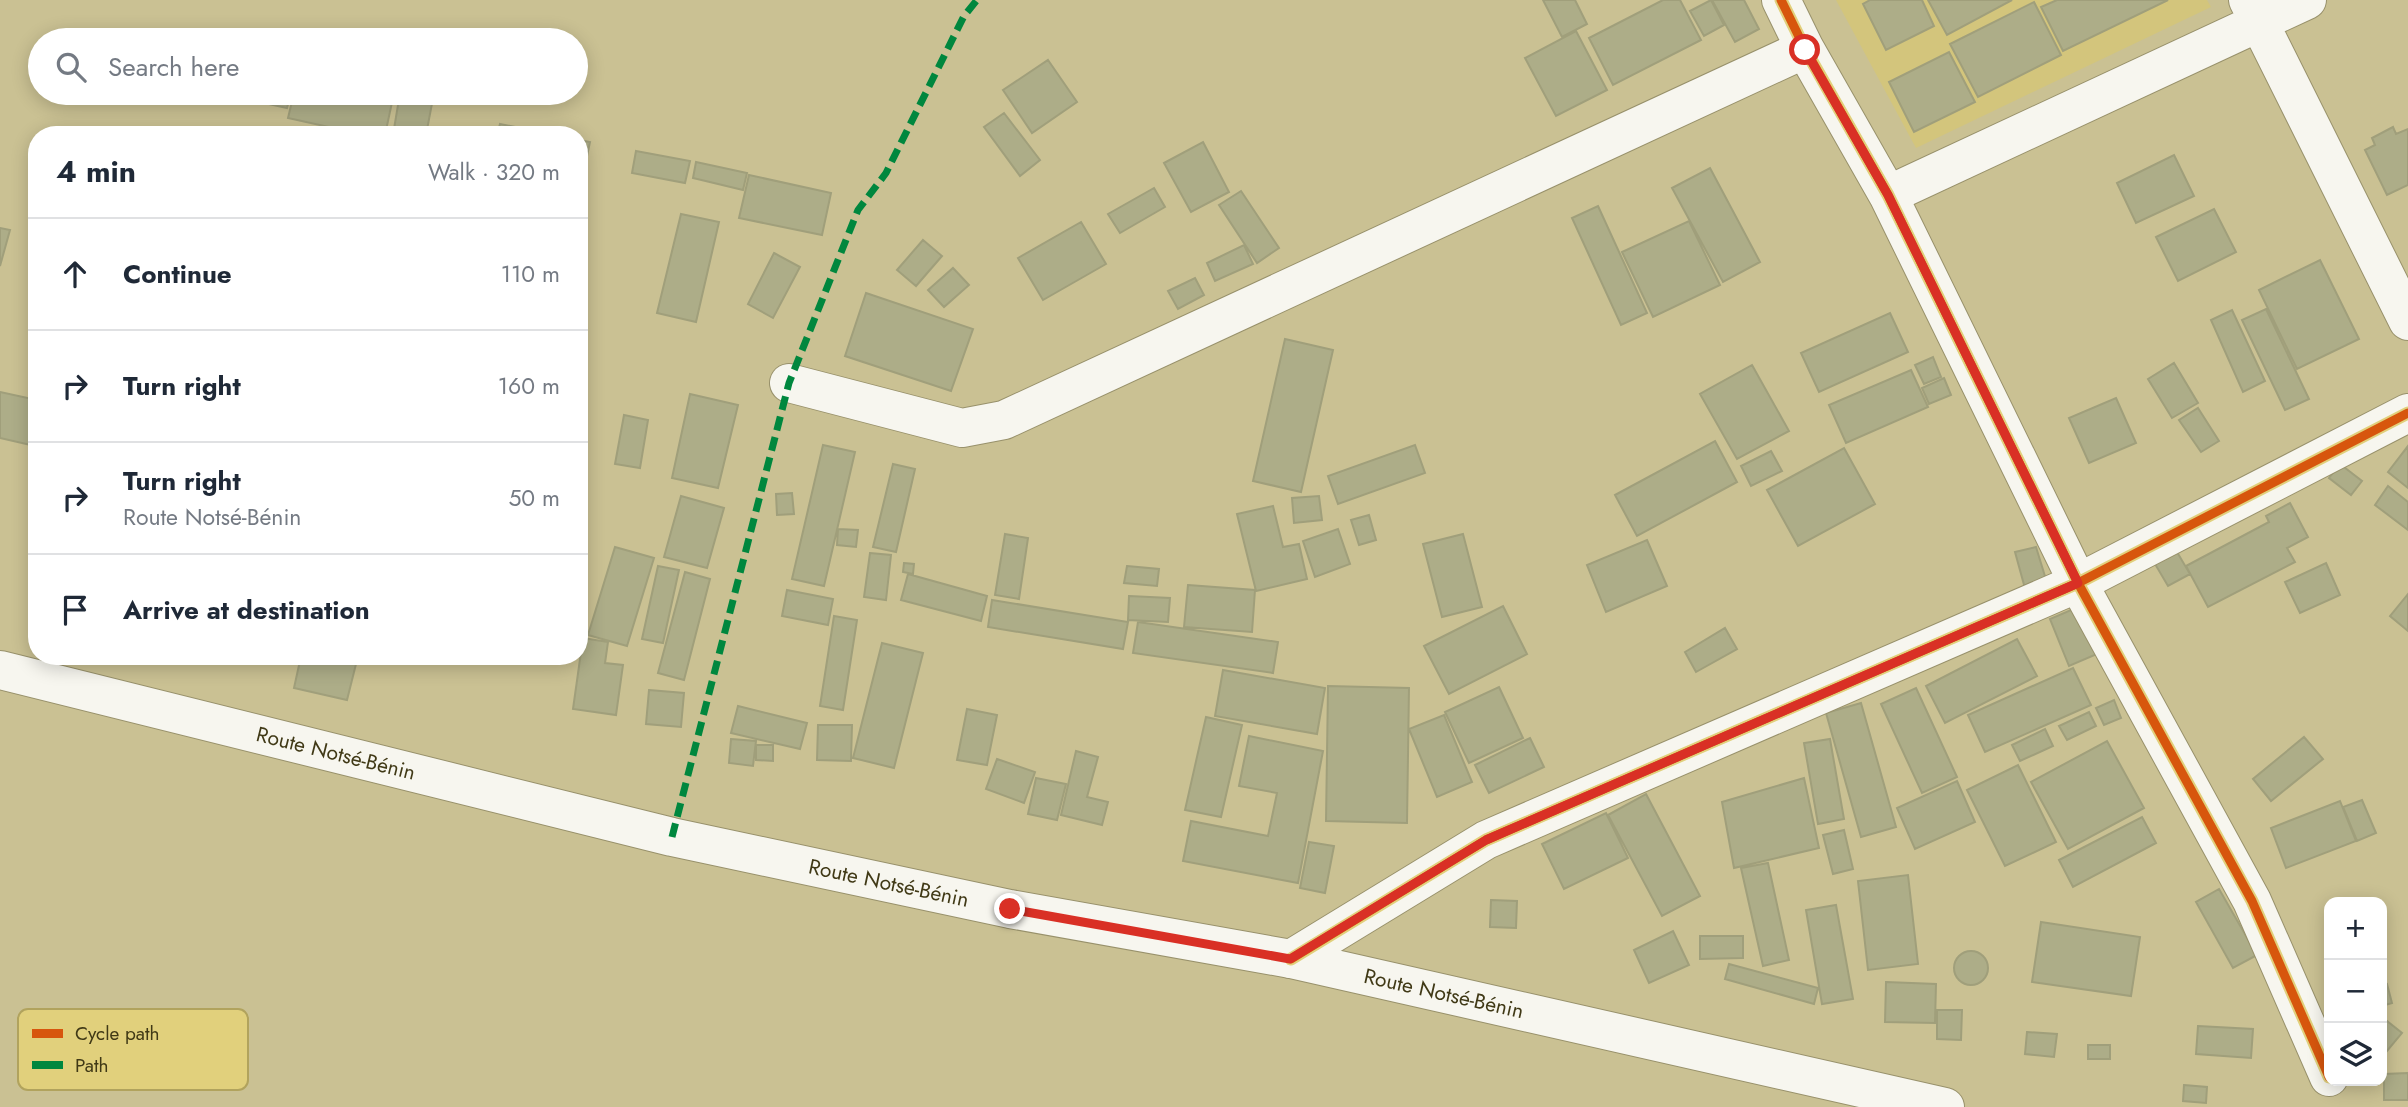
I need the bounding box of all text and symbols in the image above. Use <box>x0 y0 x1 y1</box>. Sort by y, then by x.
search box <box>28 28 588 105</box>
route start <box>1789 34 1820 65</box>
icon: search <box>52 48 90 86</box>
text: Search here <box>108 48 240 86</box>
text: 4 min <box>56 150 136 193</box>
text: Walk · 320 m <box>428 155 560 189</box>
icon: ahead <box>56 255 94 293</box>
text: Continue <box>123 255 232 293</box>
text: 110 m <box>501 257 560 291</box>
icon: right <box>56 367 94 405</box>
text: Turn right <box>123 367 241 405</box>
text: 160 m <box>498 369 560 403</box>
text: Turn right <box>123 462 241 500</box>
icon: right <box>56 479 94 517</box>
text: 50 m <box>508 481 560 515</box>
text: Route Notsé-Bénin <box>123 500 301 534</box>
icon: arrive <box>56 591 94 629</box>
text: Arrive at destination <box>123 591 370 629</box>
street label: Route Notsé-Bénin <box>253 719 419 788</box>
street label: Route Notsé-Bénin <box>806 852 972 915</box>
route end <box>994 893 1025 924</box>
map controls <box>2324 897 2387 1086</box>
button: + <box>2324 897 2387 960</box>
button: − <box>2324 960 2387 1023</box>
street label: Route Notsé-Bénin <box>1361 961 1527 1026</box>
legend <box>18 1009 248 1090</box>
text: Cycle path <box>75 1020 160 1047</box>
button: layers <box>2324 1023 2387 1086</box>
text: Path <box>75 1052 109 1079</box>

